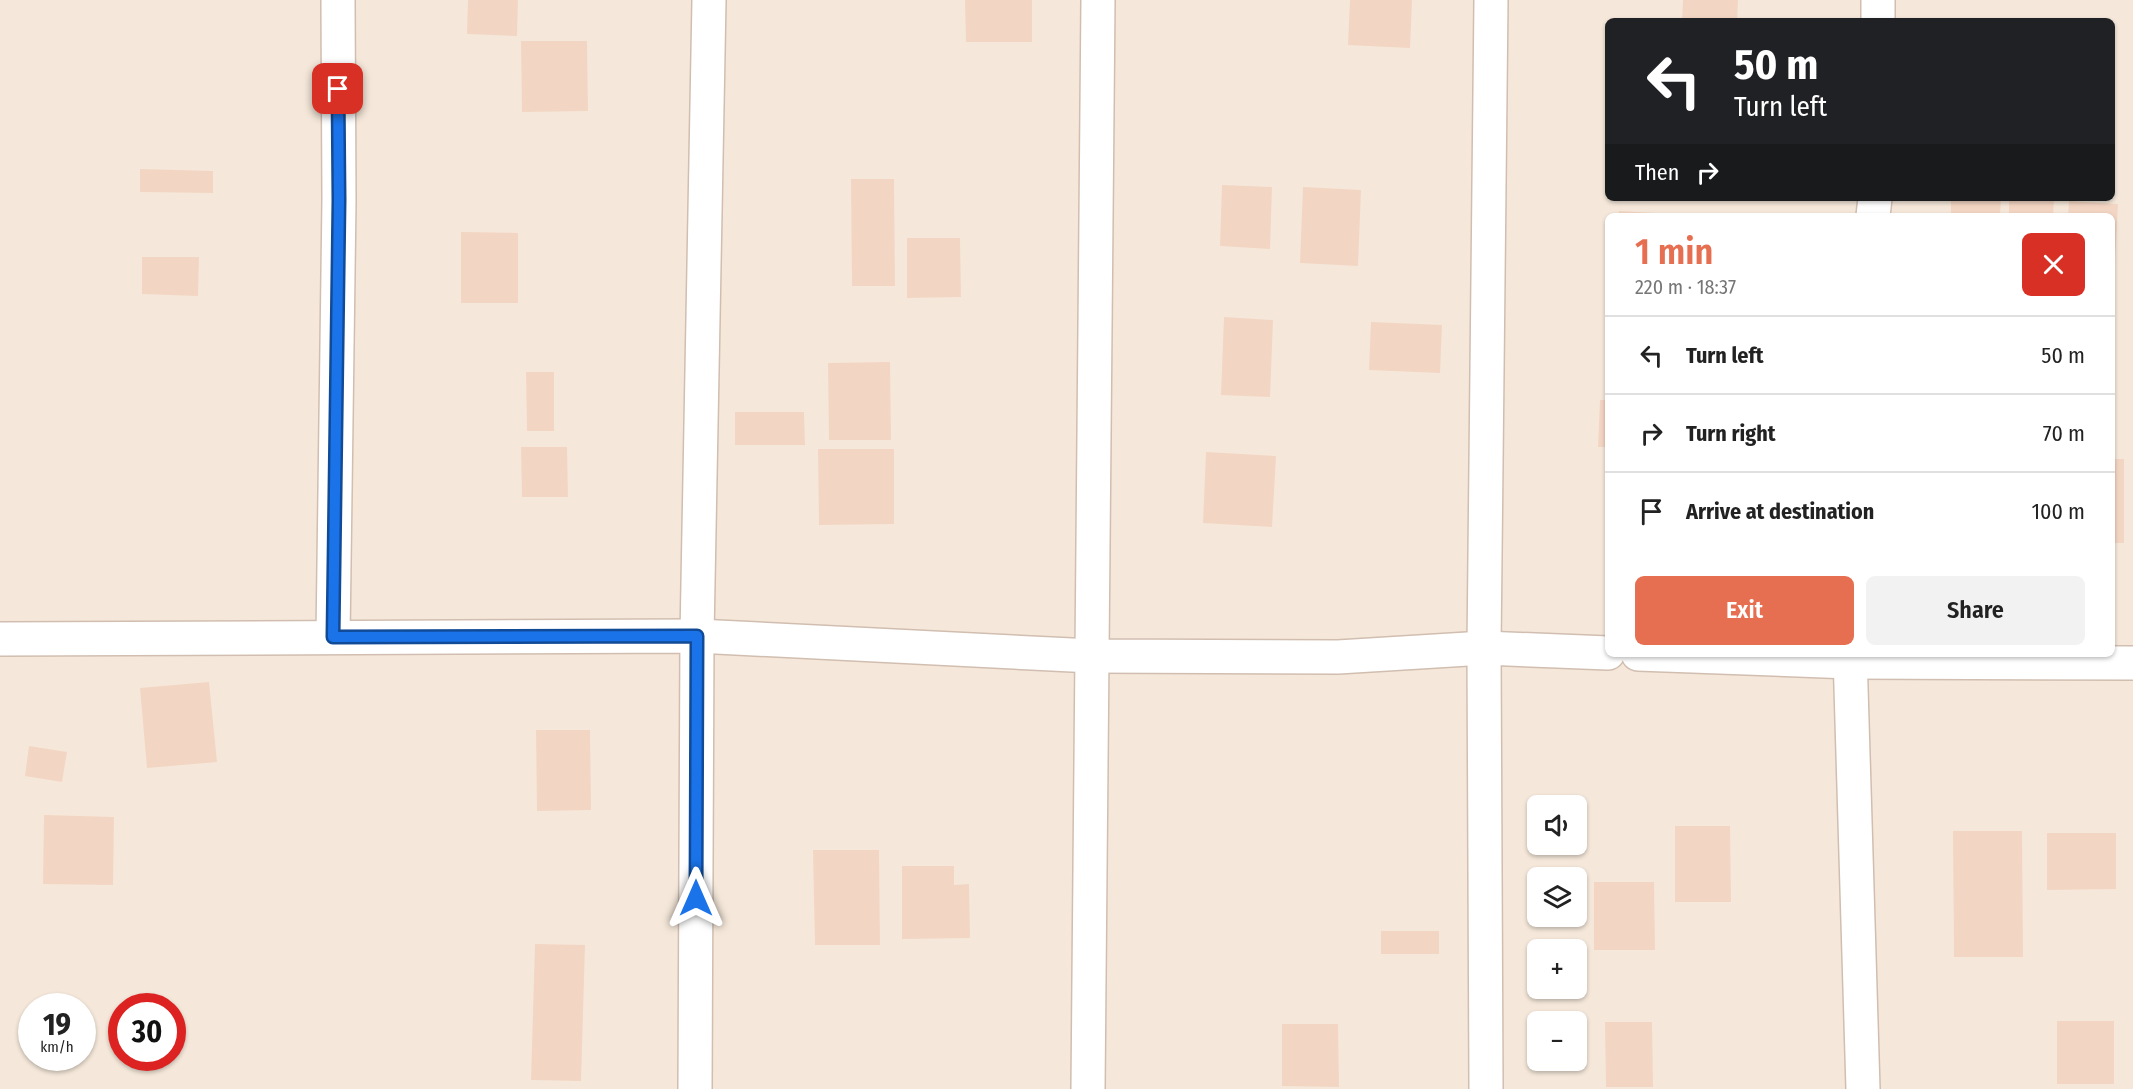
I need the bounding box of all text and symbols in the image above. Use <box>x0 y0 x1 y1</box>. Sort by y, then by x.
text: 50 m <box>1734 40 1818 90</box>
icon: left <box>1635 42 1713 120</box>
pin <box>312 63 363 114</box>
icon: arrive <box>321 72 354 105</box>
text: Turn left <box>1734 91 1827 123</box>
icon: right <box>1691 156 1724 189</box>
text: Then <box>1635 159 1679 186</box>
text: 1 min <box>1635 230 1713 274</box>
button: close <box>2022 233 2085 296</box>
text: 220 m · 18:37 <box>1635 275 1736 299</box>
icon: left <box>1635 339 1668 372</box>
text: Turn left <box>1686 342 1764 369</box>
text: 50 m <box>2041 342 2085 369</box>
icon: right <box>1635 417 1668 450</box>
text: Turn right <box>1686 420 1775 447</box>
text: 70 m <box>2043 420 2085 447</box>
icon: arrive <box>1635 495 1668 528</box>
text: Arrive at destination <box>1686 498 1874 525</box>
text: 100 m <box>2031 498 2085 525</box>
button: Exit <box>1635 576 1854 645</box>
button: Share <box>1866 576 2085 645</box>
map controls <box>1527 795 1587 1071</box>
button: sound <box>1527 795 1587 855</box>
position arrow <box>664 866 728 930</box>
button: layers <box>1527 867 1587 927</box>
button: + <box>1527 939 1587 999</box>
speed limit sign: 30 <box>108 993 186 1071</box>
text: 19 <box>43 1007 71 1043</box>
button: − <box>1527 1011 1587 1071</box>
text: km/h <box>40 1038 74 1056</box>

